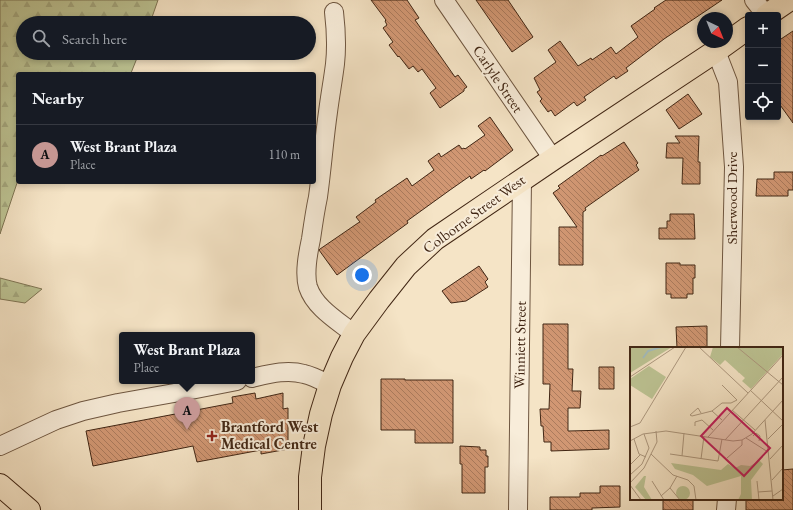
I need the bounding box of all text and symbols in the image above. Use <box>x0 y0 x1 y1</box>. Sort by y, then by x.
north arrow <box>697 12 733 48</box>
map controls <box>745 12 781 120</box>
button: + <box>745 12 781 48</box>
search box <box>16 16 316 60</box>
icon: search <box>30 27 52 49</box>
text: Search here <box>62 29 127 48</box>
street label: Carlyle Street <box>469 41 528 116</box>
button: − <box>745 48 781 84</box>
button: locate <box>745 84 781 120</box>
text: Nearby <box>32 87 84 109</box>
text: West Brant Plaza <box>70 137 177 156</box>
text: A <box>40 146 50 163</box>
text: 110 m <box>269 146 300 163</box>
street label: Sherwood Drive <box>722 151 741 244</box>
text: Place <box>70 156 96 173</box>
street label: Colborne Street West <box>419 170 529 257</box>
your location <box>352 265 372 285</box>
street label: Winniett Street <box>509 301 530 389</box>
popup <box>119 332 255 384</box>
text: West Brant Plaza <box>134 340 240 359</box>
inset map <box>630 347 783 500</box>
text: Place <box>134 359 159 376</box>
pin: A <box>174 397 200 430</box>
place label: Brantford West Medical Centre <box>221 417 319 453</box>
marker: Brantford West Medical Centre <box>206 430 218 442</box>

